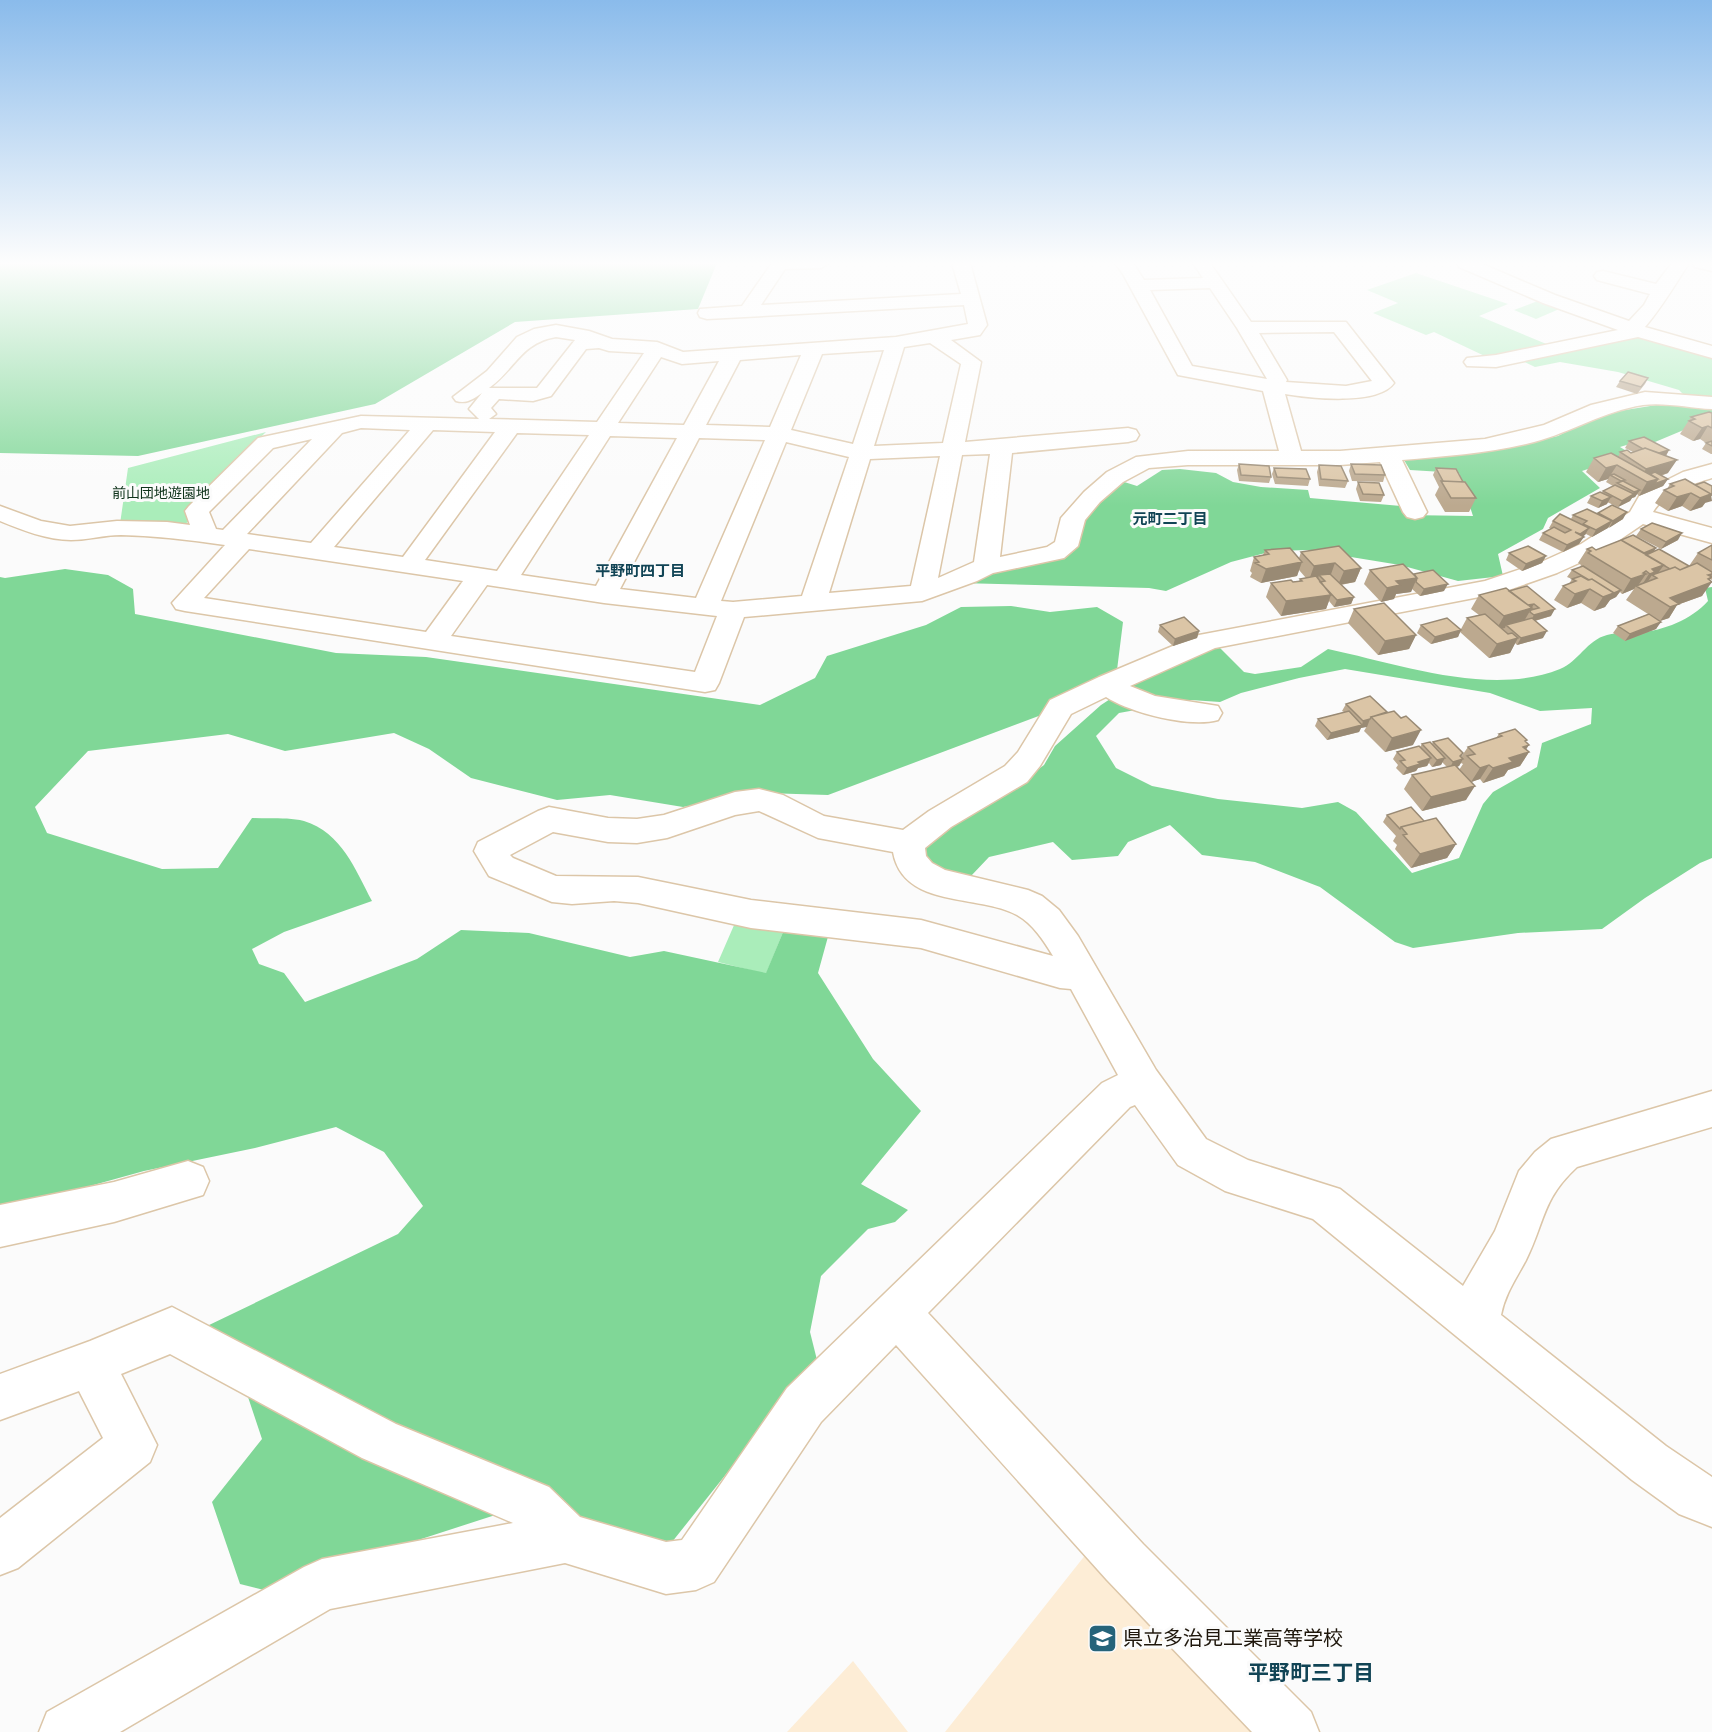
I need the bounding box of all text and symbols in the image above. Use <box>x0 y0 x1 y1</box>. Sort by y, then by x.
park label: 前山団地遊園地 <box>112 484 210 501</box>
district label: 元町二丁目 <box>1132 509 1208 528</box>
district label: 平野町四丁目 <box>595 561 685 580</box>
school or university icon: 県立多治見工業高等学校 <box>1086 1622 1118 1654</box>
place label: 県立多治見工業高等学校 <box>1123 1626 1343 1650</box>
district label: 平野町三丁目 <box>1248 1660 1374 1685</box>

